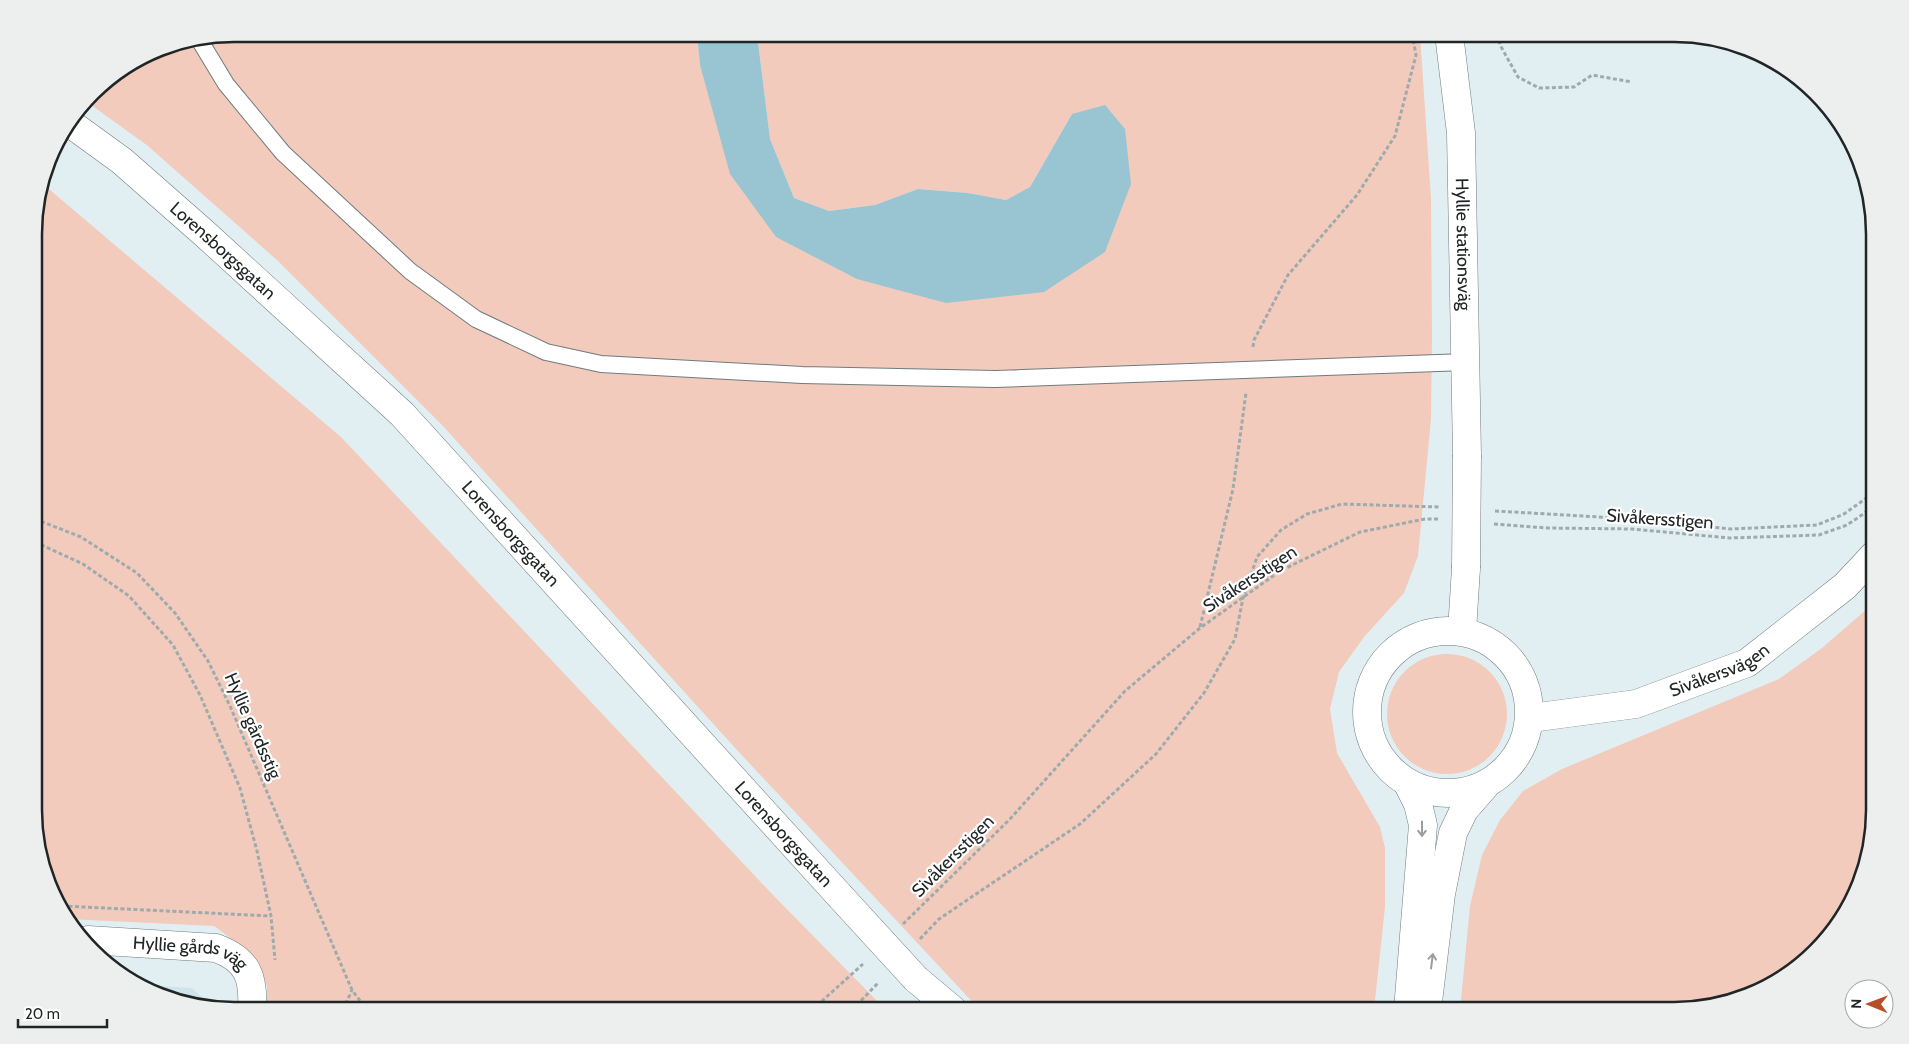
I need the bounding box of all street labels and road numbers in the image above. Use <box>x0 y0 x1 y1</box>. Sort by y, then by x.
street label: Hyllie stationsväg <box>1451 178 1475 312</box>
street label: Lorensborgsgatan <box>165 197 280 304</box>
street label: Lorensborgsgatan <box>457 476 564 591</box>
street label: Sivåkersstigen <box>1606 504 1714 534</box>
street label: Sivåkersstigen <box>1199 541 1301 617</box>
street label: Sivåkersvägen <box>1666 639 1774 702</box>
street label: Hyllie gårdsstig <box>220 669 287 783</box>
street label: Lorensborgsgatan <box>730 777 837 892</box>
street label: Sivåkersstigen <box>907 810 999 902</box>
street label: Hyllie gårds väg <box>132 932 254 975</box>

